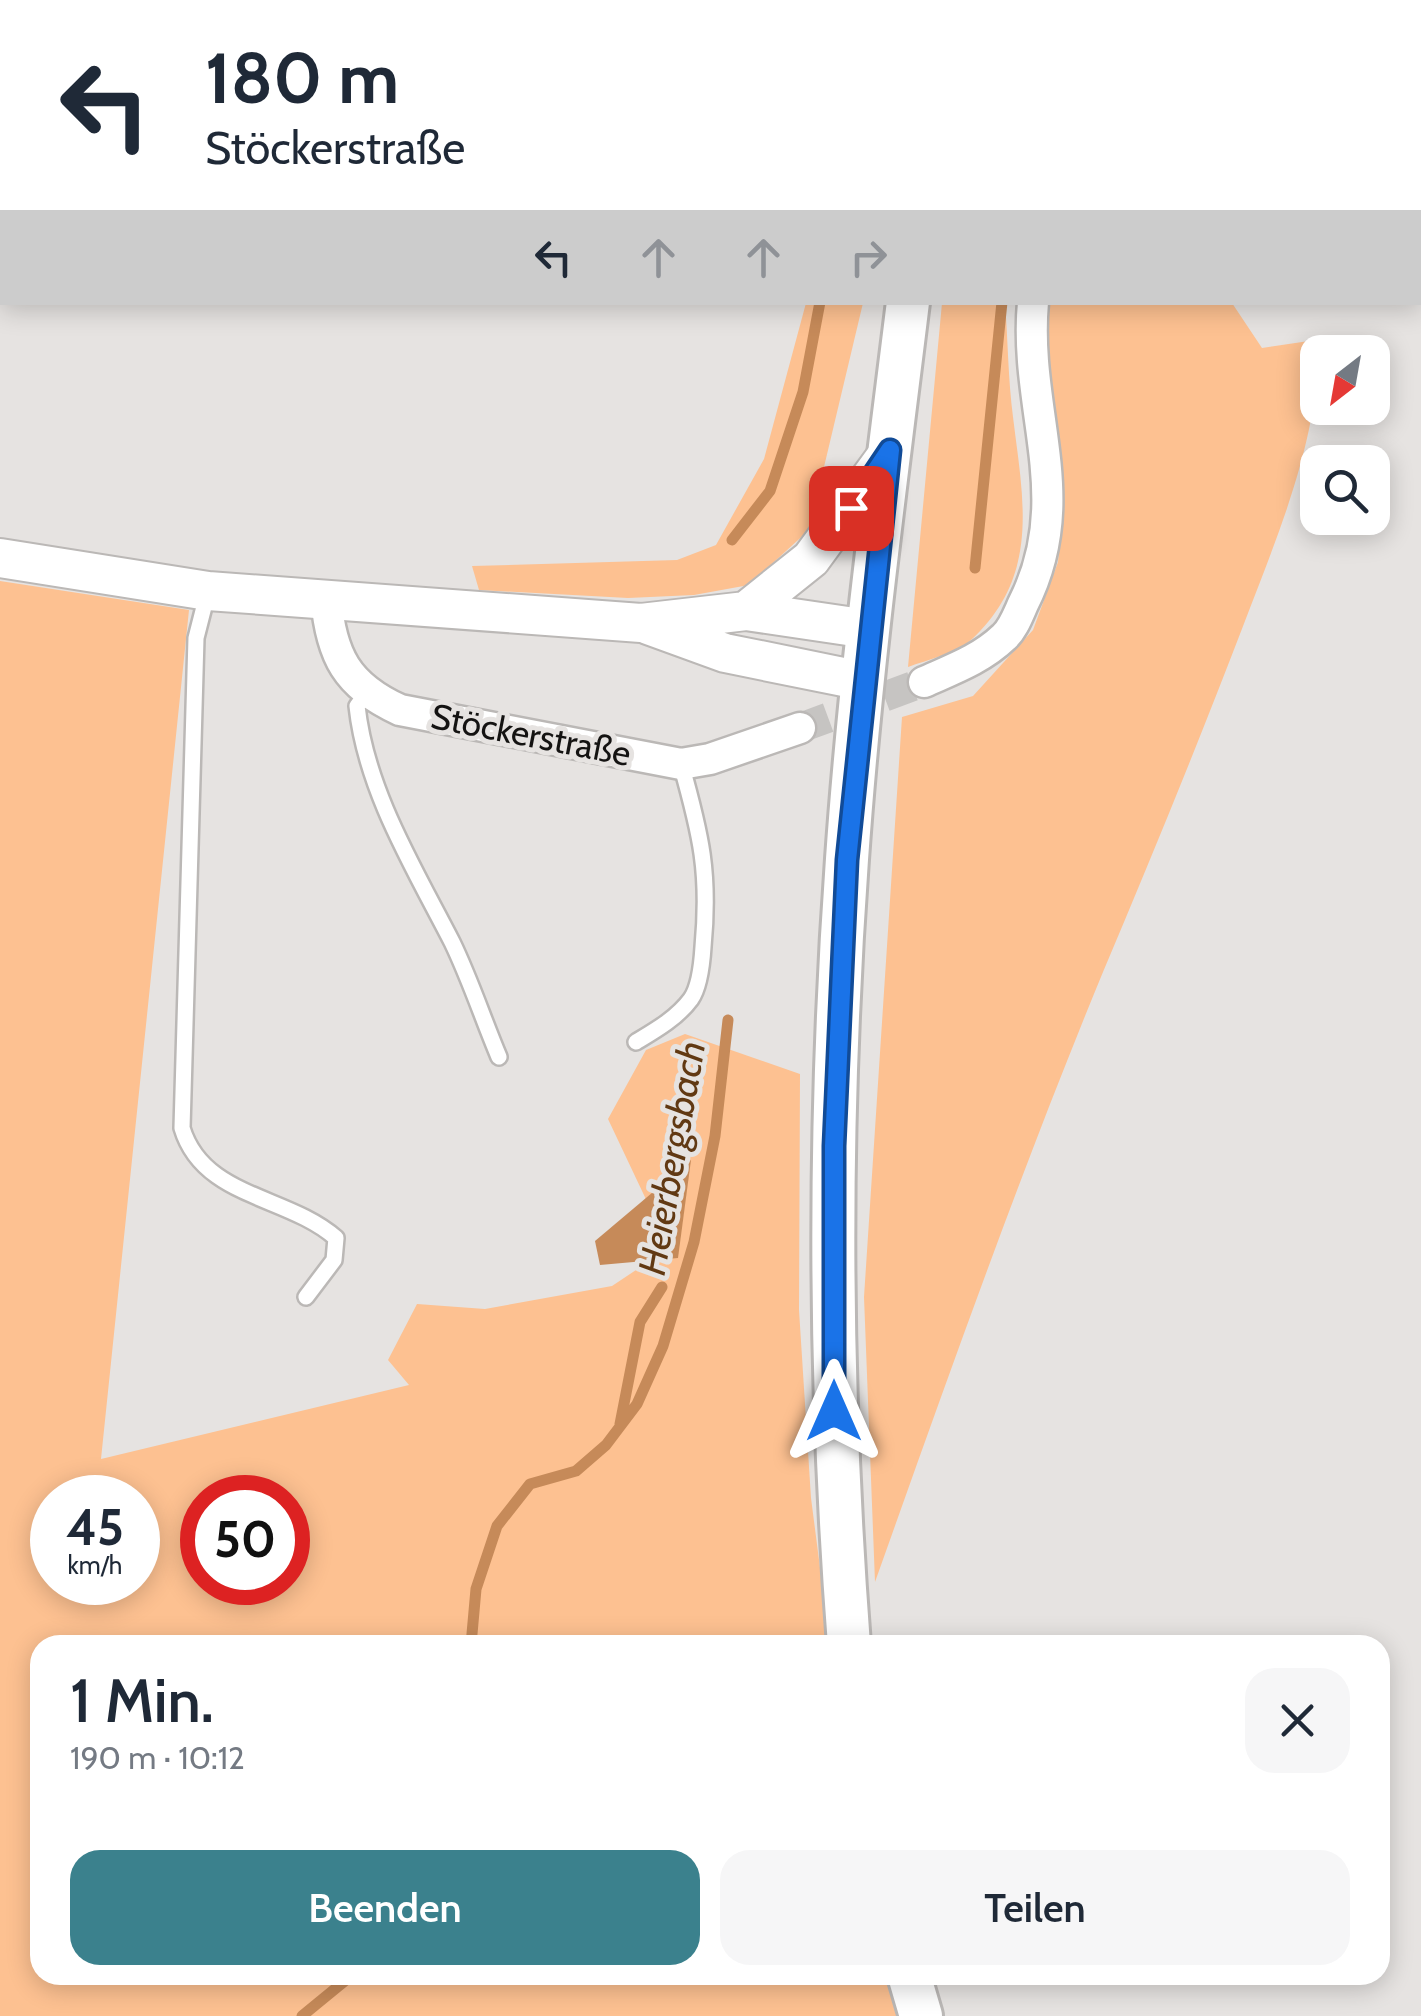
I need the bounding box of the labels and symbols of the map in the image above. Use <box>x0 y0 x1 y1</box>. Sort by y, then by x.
north arrow <box>1300 335 1390 425</box>
pin <box>809 466 894 551</box>
street label: Stöckerstraße <box>428 694 635 775</box>
water label: Heierbergsbach <box>628 1037 715 1278</box>
position arrow <box>782 1359 886 1463</box>
speed limit sign: 50 <box>180 1475 310 1605</box>

